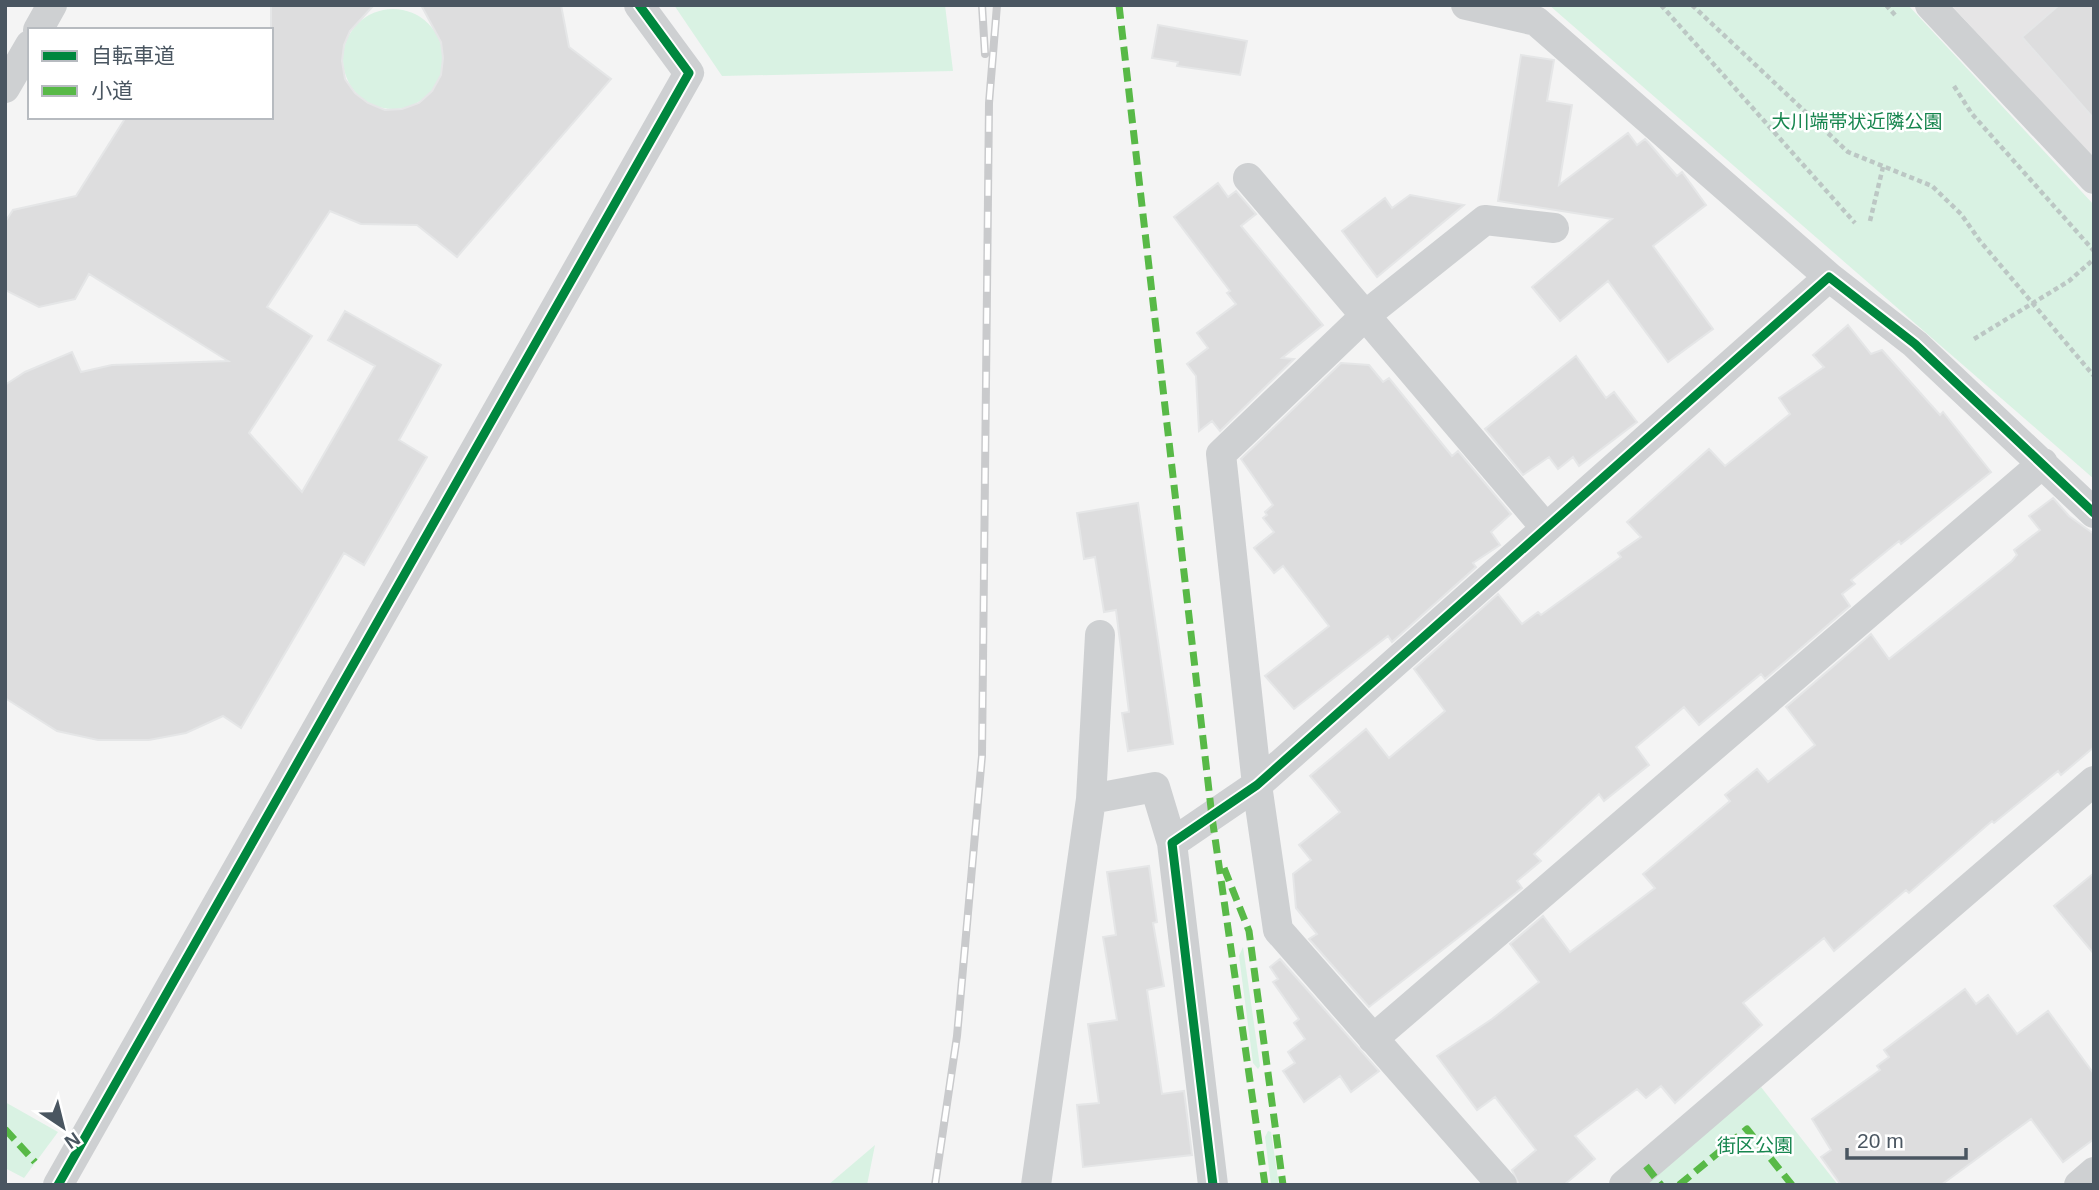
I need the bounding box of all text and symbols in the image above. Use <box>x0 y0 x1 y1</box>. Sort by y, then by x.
legend <box>28 28 273 119</box>
text: 自転車道 <box>91 44 175 67</box>
text: 小道 <box>91 79 133 102</box>
park label: 大川端帯状近隣公園 <box>1771 111 1943 132</box>
north arrow <box>28 1092 98 1162</box>
scale bar <box>1847 1116 1966 1160</box>
text: N <box>61 1128 84 1153</box>
text: 20 m <box>1857 1129 1904 1152</box>
park label: 街区公園 <box>1717 1135 1793 1156</box>

